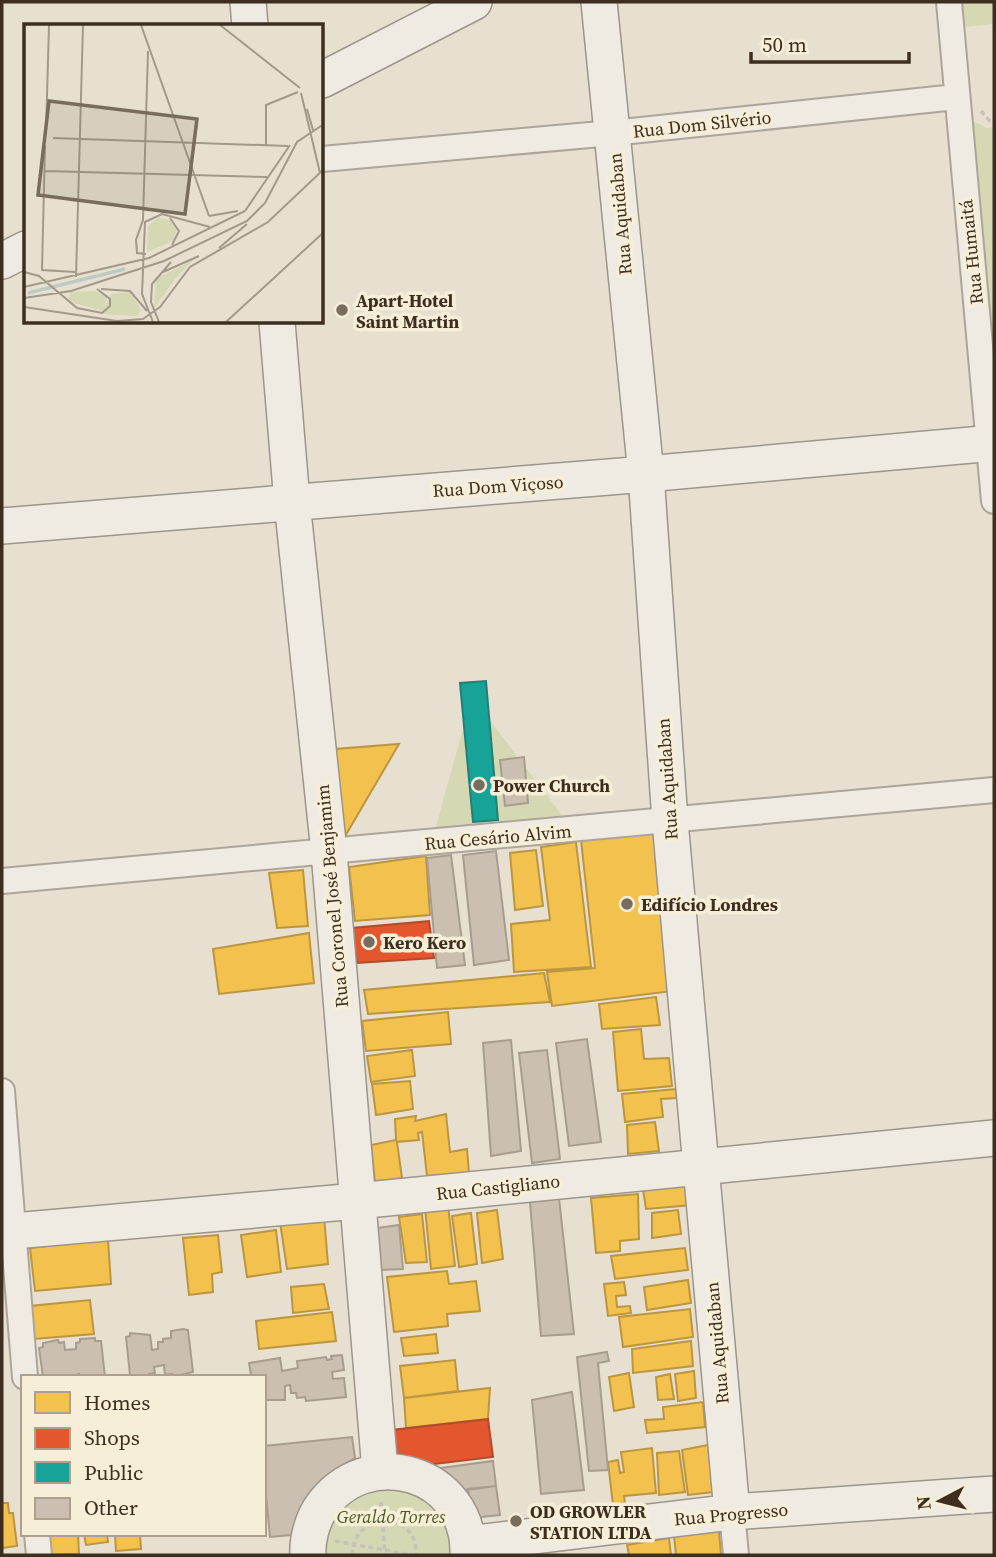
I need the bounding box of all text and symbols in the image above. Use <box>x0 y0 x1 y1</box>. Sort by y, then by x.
scale bar <box>751 21 908 65</box>
inset map <box>24 24 324 324</box>
text: 50 m <box>762 30 807 59</box>
street label: Rua Dom Silvério <box>632 104 773 144</box>
street label: Rua Aquidaban <box>602 152 638 276</box>
street label: Rua Humaitá <box>953 197 989 306</box>
place label: Apart-Hotel Saint Martin <box>356 288 459 334</box>
marker: Apart-Hotel Saint Martin <box>334 302 350 318</box>
street label: Rua Dom Viçoso <box>432 469 564 503</box>
street label: Rua Aquidaban <box>650 717 684 841</box>
place label: Power Church <box>493 773 610 798</box>
marker: Power Church <box>471 777 487 793</box>
street label: Rua Coronel José Benjamim <box>310 783 354 1009</box>
street label: Rua Cesário Alvim <box>423 818 573 856</box>
place label: Edifício Londres <box>641 892 778 917</box>
marker: Edifício Londres <box>619 896 635 912</box>
place label: Kero Kero <box>383 930 466 955</box>
marker: Kero Kero <box>361 934 377 950</box>
street label: Rua Castigliano <box>435 1168 561 1206</box>
street label: Rua Aquidaban <box>699 1281 735 1405</box>
legend <box>21 1375 266 1536</box>
text: Homes <box>84 1388 150 1417</box>
text: Shops <box>84 1423 140 1452</box>
text: Public <box>84 1458 143 1487</box>
north arrow <box>905 1466 975 1536</box>
text: Other <box>84 1493 138 1522</box>
text: N <box>909 1494 937 1512</box>
street label: Rua Progresso <box>673 1497 789 1531</box>
place label: OD GROWLER STATION LTDA <box>530 1499 652 1545</box>
park label: Geraldo Torres <box>337 1504 446 1529</box>
marker: OD GROWLER STATION LTDA <box>508 1513 524 1529</box>

